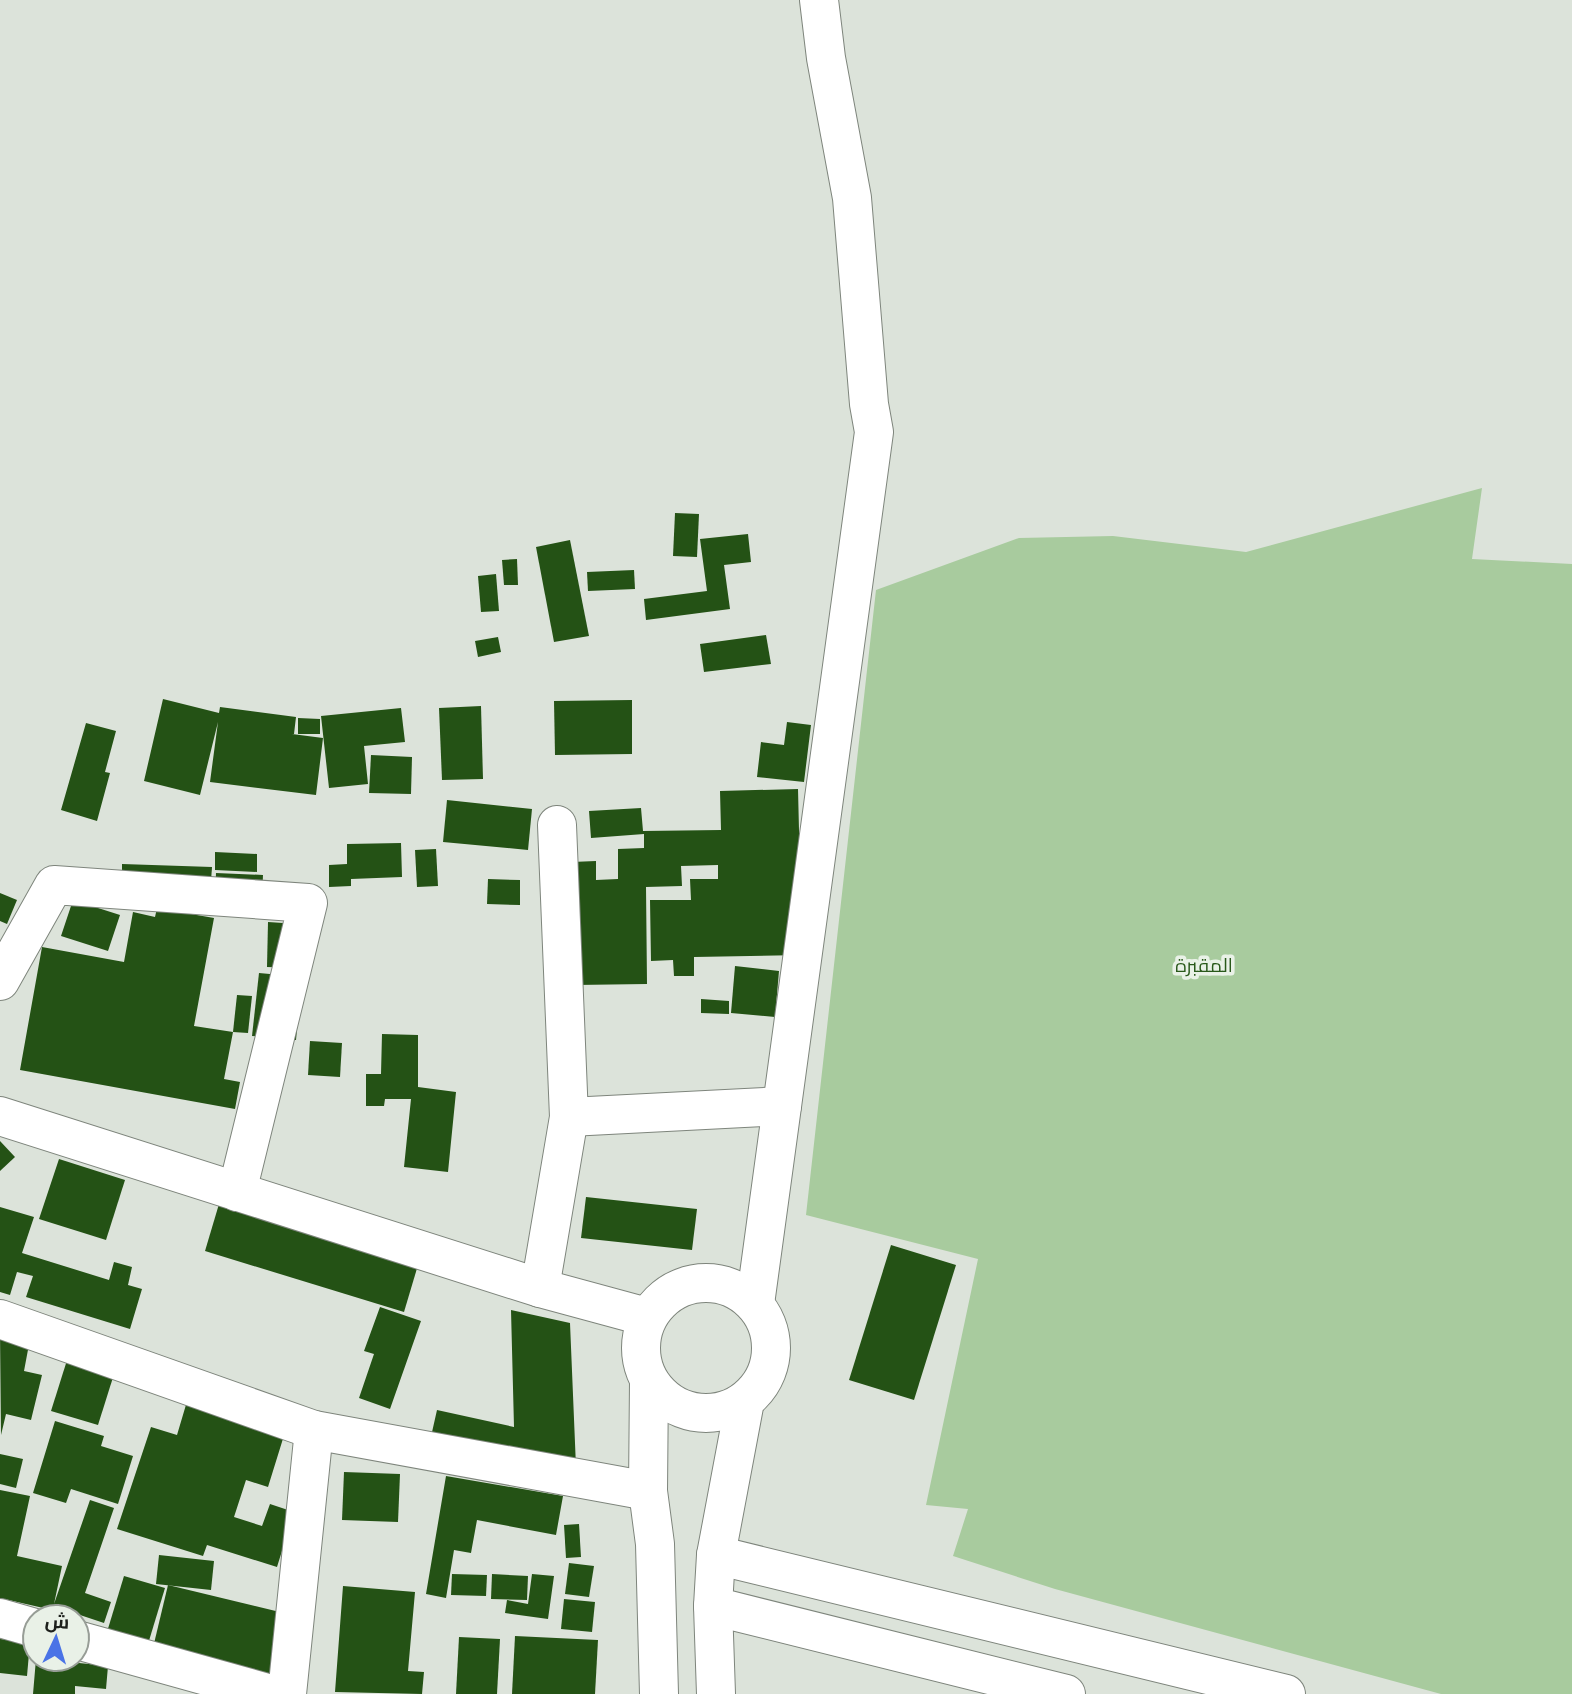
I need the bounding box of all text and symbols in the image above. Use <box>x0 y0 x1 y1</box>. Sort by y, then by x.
park label: المقبرة <box>1175 953 1233 980</box>
north arrow <box>21 1603 91 1673</box>
text: ش <box>44 1608 70 1637</box>

